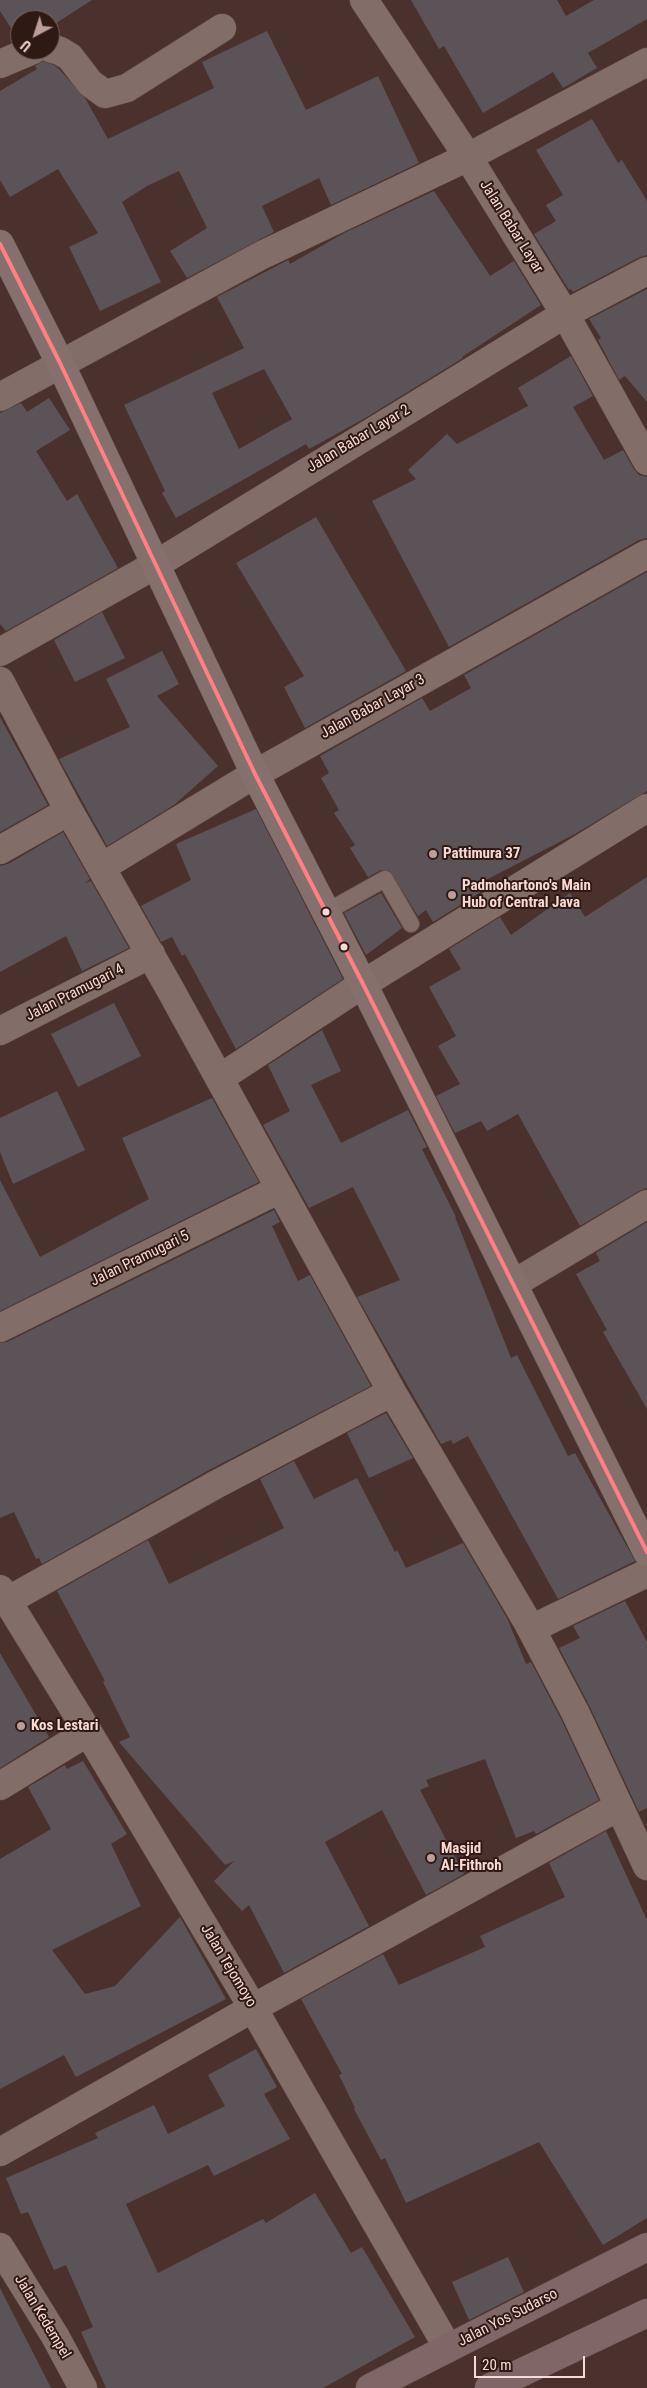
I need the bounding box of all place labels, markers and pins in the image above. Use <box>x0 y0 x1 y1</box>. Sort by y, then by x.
place label: Pattimura 37 <box>443 845 520 863</box>
marker: Pattimura 37 <box>427 848 439 860</box>
place label: Padmohartono's Main Hub of Central Java <box>462 877 591 912</box>
marker: Padmohartono's Main Hub of Central Java <box>446 889 458 901</box>
unlabelled marker <box>321 907 331 917</box>
unlabelled marker <box>339 942 349 952</box>
place label: Kos Lestari <box>31 1717 98 1735</box>
marker: Kos Lestari <box>15 1720 27 1732</box>
place label: Masjid Al-Fithroh <box>441 1840 502 1875</box>
marker: Masjid Al-Fithroh <box>425 1852 437 1864</box>

